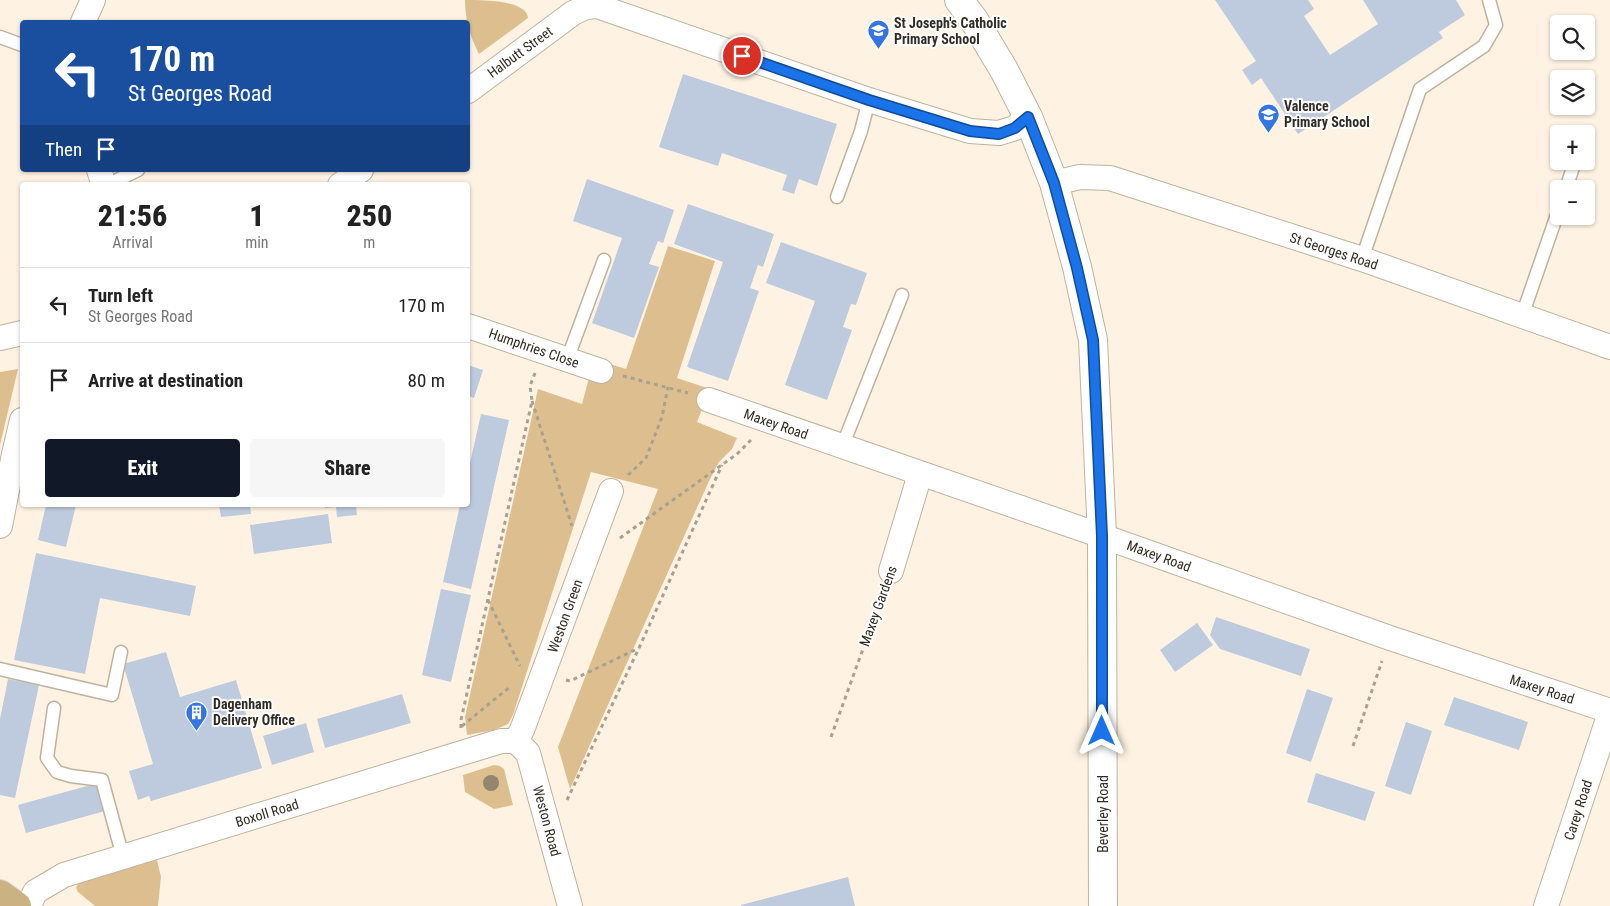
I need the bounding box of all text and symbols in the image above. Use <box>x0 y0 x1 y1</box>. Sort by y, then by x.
place label: St Joseph's Catholic Primary School <box>894 15 1007 47</box>
map controls <box>1550 15 1595 225</box>
button: search <box>1550 15 1595 60</box>
school or university icon: St Joseph's Catholic Primary School <box>866 19 890 50</box>
street label: Halbutt Street <box>484 23 556 81</box>
pin <box>721 35 763 77</box>
text: 170 m <box>128 39 215 80</box>
icon: left <box>45 40 110 105</box>
icon: arrive <box>728 42 756 70</box>
button: layers <box>1550 70 1595 115</box>
text: St Georges Road <box>128 81 272 106</box>
place label: Valence Primary School <box>1284 98 1370 130</box>
school or university icon: Valence Primary School <box>1256 102 1280 133</box>
button: + <box>1550 125 1595 170</box>
icon: arrive <box>92 135 120 163</box>
text: Then <box>45 138 82 161</box>
button: − <box>1550 180 1595 225</box>
text: 21:56 <box>98 198 167 233</box>
text: 1 <box>249 198 264 233</box>
text: 250 <box>346 198 392 233</box>
street label: St Georges Road <box>1288 229 1380 273</box>
text: Arrival <box>112 233 153 252</box>
text: min <box>245 233 269 252</box>
text: m <box>363 233 375 252</box>
text: Turn left <box>88 284 153 307</box>
icon: left <box>45 291 73 319</box>
text: 170 m <box>398 294 445 317</box>
text: St Georges Road <box>88 307 193 326</box>
street label: Humphries Close <box>487 325 582 371</box>
icon: arrive <box>45 366 73 394</box>
text: Arrive at destination <box>88 369 243 392</box>
text: 80 m <box>408 369 445 392</box>
street label: Maxey Road <box>742 406 810 442</box>
button: Exit <box>45 439 240 497</box>
button: Share <box>250 439 445 497</box>
street label: Maxey Road <box>1125 537 1193 575</box>
street label: Maxey Gardens <box>856 564 900 648</box>
street label: Weston Green <box>544 577 586 655</box>
street label: Maxey Road <box>1508 671 1576 707</box>
place label: Dagenham Delivery Office <box>213 696 295 728</box>
building icon: Dagenham Delivery Office <box>185 700 209 731</box>
position arrow <box>1075 704 1127 756</box>
street label: Beverley Road <box>1095 775 1111 853</box>
street label: Carey Road <box>1561 778 1595 842</box>
street label: Weston Road <box>530 784 564 858</box>
street label: Boxoll Road <box>233 796 301 830</box>

